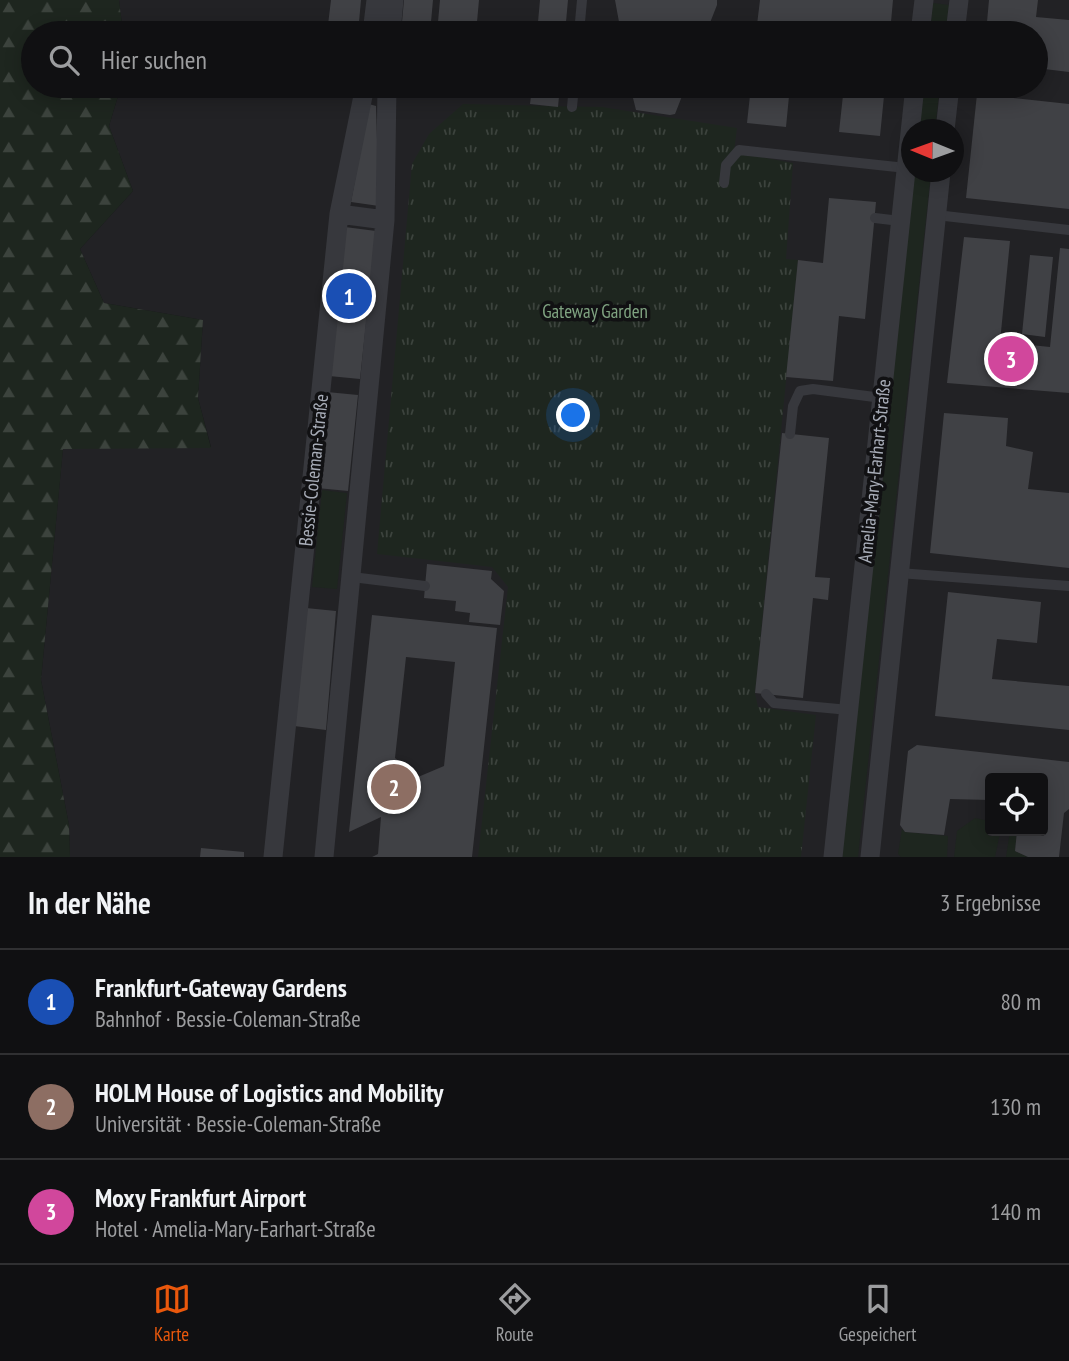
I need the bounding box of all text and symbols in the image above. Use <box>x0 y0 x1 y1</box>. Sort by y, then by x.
search box <box>21 21 1048 98</box>
icon: search <box>45 41 83 79</box>
text: Hier suchen <box>101 43 207 76</box>
north arrow <box>901 119 964 182</box>
pin: 1 <box>326 270 372 322</box>
park label: Gateway Garden <box>542 299 648 323</box>
pin: 3 <box>988 333 1034 385</box>
street label: Amelia-Mary-Earhart-Straße <box>852 378 896 564</box>
street label: Bessie-Coleman-Straße <box>293 393 333 547</box>
your location <box>556 398 590 432</box>
pin: 2 <box>371 761 417 813</box>
map controls <box>985 773 1048 836</box>
button: locate <box>985 773 1048 836</box>
text: In der Nähe <box>28 883 151 922</box>
text: 3 Ergebnisse <box>940 888 1041 917</box>
text: Frankfurt-Gateway Gardens <box>95 971 347 1004</box>
text: 1 <box>46 987 57 1016</box>
text: 80 m <box>1000 987 1041 1016</box>
text: Bahnhof · Bessie-Coleman-Straße <box>95 1004 361 1033</box>
text: HOLM House of Logistics and Mobility <box>95 1076 443 1109</box>
text: 2 <box>46 1092 57 1121</box>
text: 130 m <box>990 1092 1041 1121</box>
text: Universität · Bessie-Coleman-Straße <box>95 1109 381 1138</box>
text: Moxy Frankfurt Airport <box>95 1181 306 1214</box>
text: 3 <box>46 1197 57 1226</box>
text: 140 m <box>990 1197 1041 1226</box>
text: Hotel · Amelia-Mary-Earhart-Straße <box>95 1214 376 1243</box>
tab: Karte <box>153 1280 191 1346</box>
tab: Route <box>496 1280 534 1346</box>
tab: Gespeichert <box>839 1280 916 1346</box>

